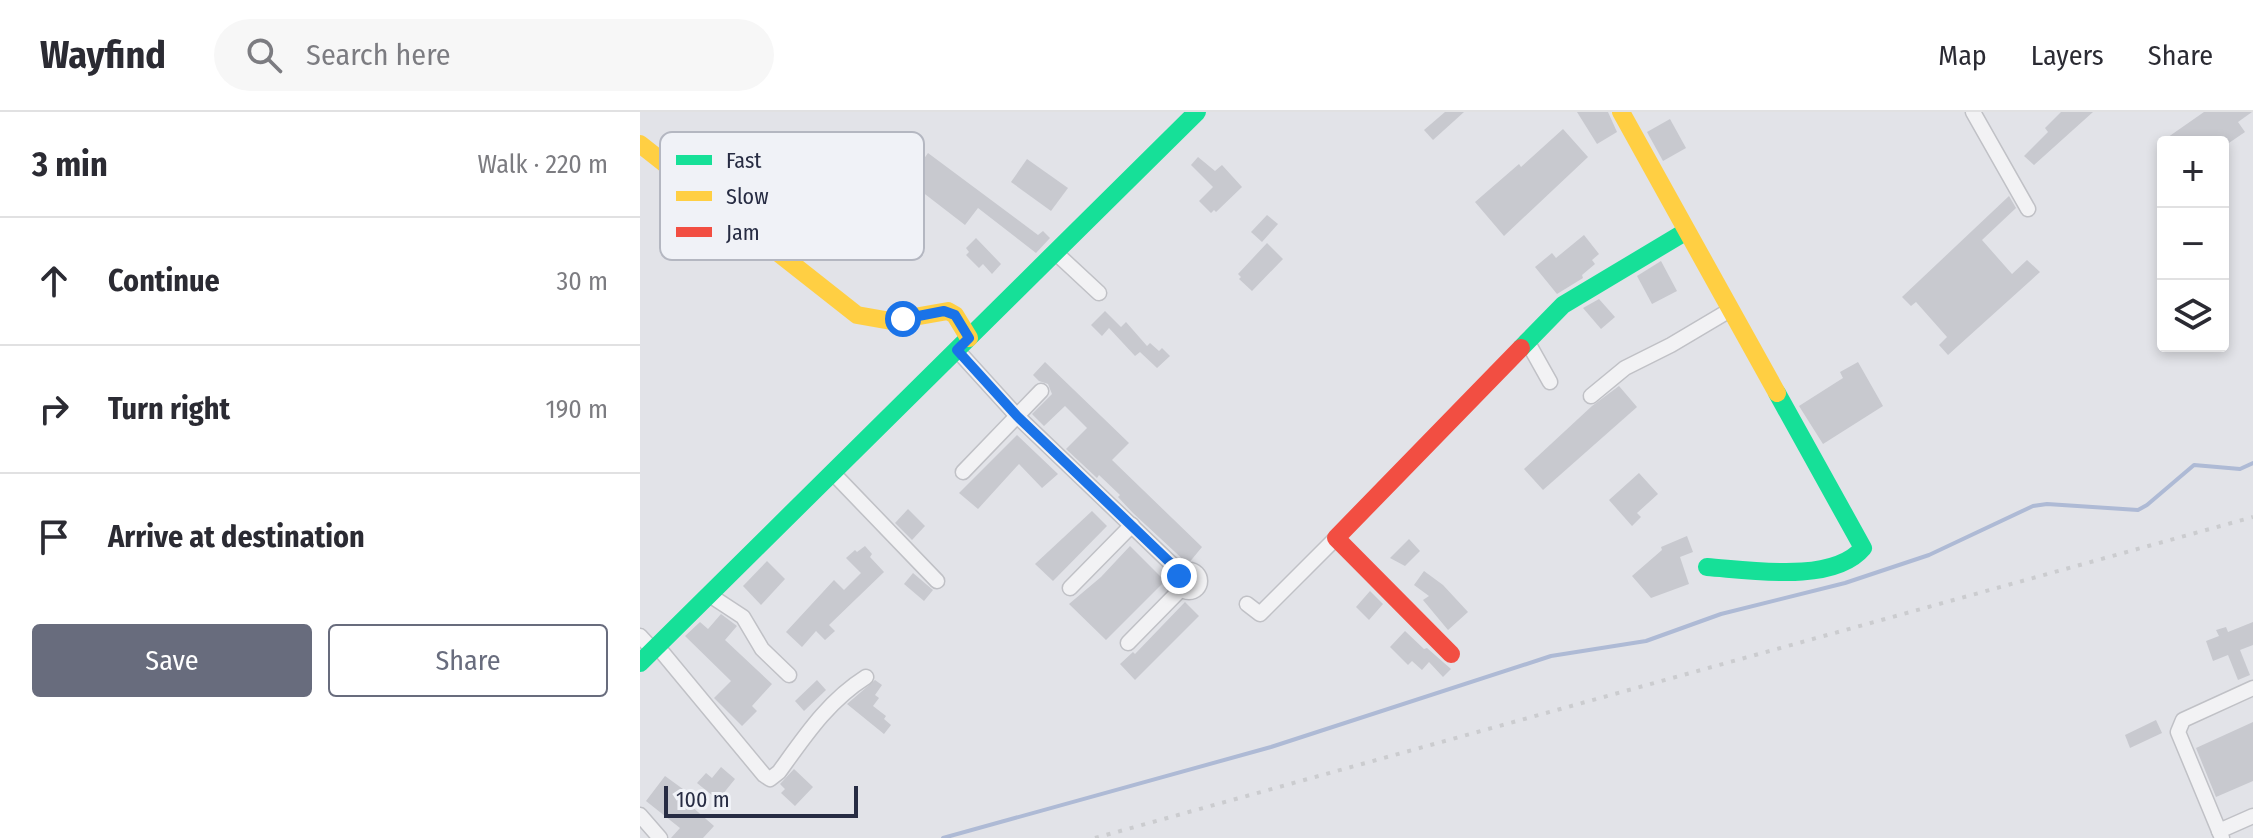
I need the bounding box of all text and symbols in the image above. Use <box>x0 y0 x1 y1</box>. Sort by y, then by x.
search box <box>214 19 774 91</box>
text: Wayfind <box>40 32 166 78</box>
icon: search <box>242 33 286 77</box>
text: Search here <box>306 37 451 73</box>
text: Map <box>1938 39 1987 72</box>
text: Layers <box>2031 39 2104 72</box>
text: Share <box>2148 39 2213 72</box>
legend <box>660 132 924 260</box>
map controls <box>2157 136 2229 352</box>
button: + <box>2157 136 2229 208</box>
text: 3 min <box>32 144 108 185</box>
text: Fast <box>726 147 762 174</box>
text: Walk · 220 m <box>478 149 608 180</box>
text: Slow <box>726 183 769 210</box>
button: − <box>2157 208 2229 280</box>
text: Jam <box>726 219 760 246</box>
icon: ahead <box>32 259 76 303</box>
text: Continue <box>108 263 220 299</box>
text: 30 m <box>557 266 608 297</box>
button: layers <box>2157 280 2229 352</box>
route start <box>885 301 921 337</box>
icon: right <box>32 387 76 431</box>
text: Turn right <box>108 391 230 427</box>
text: 190 m <box>546 394 608 425</box>
icon: arrive <box>32 515 76 559</box>
text: Arrive at destination <box>108 519 365 555</box>
route end <box>1161 558 1197 594</box>
button: Save <box>32 624 312 697</box>
button: Share <box>328 624 608 697</box>
scale bar <box>664 782 858 818</box>
text: 100 m <box>676 786 730 813</box>

